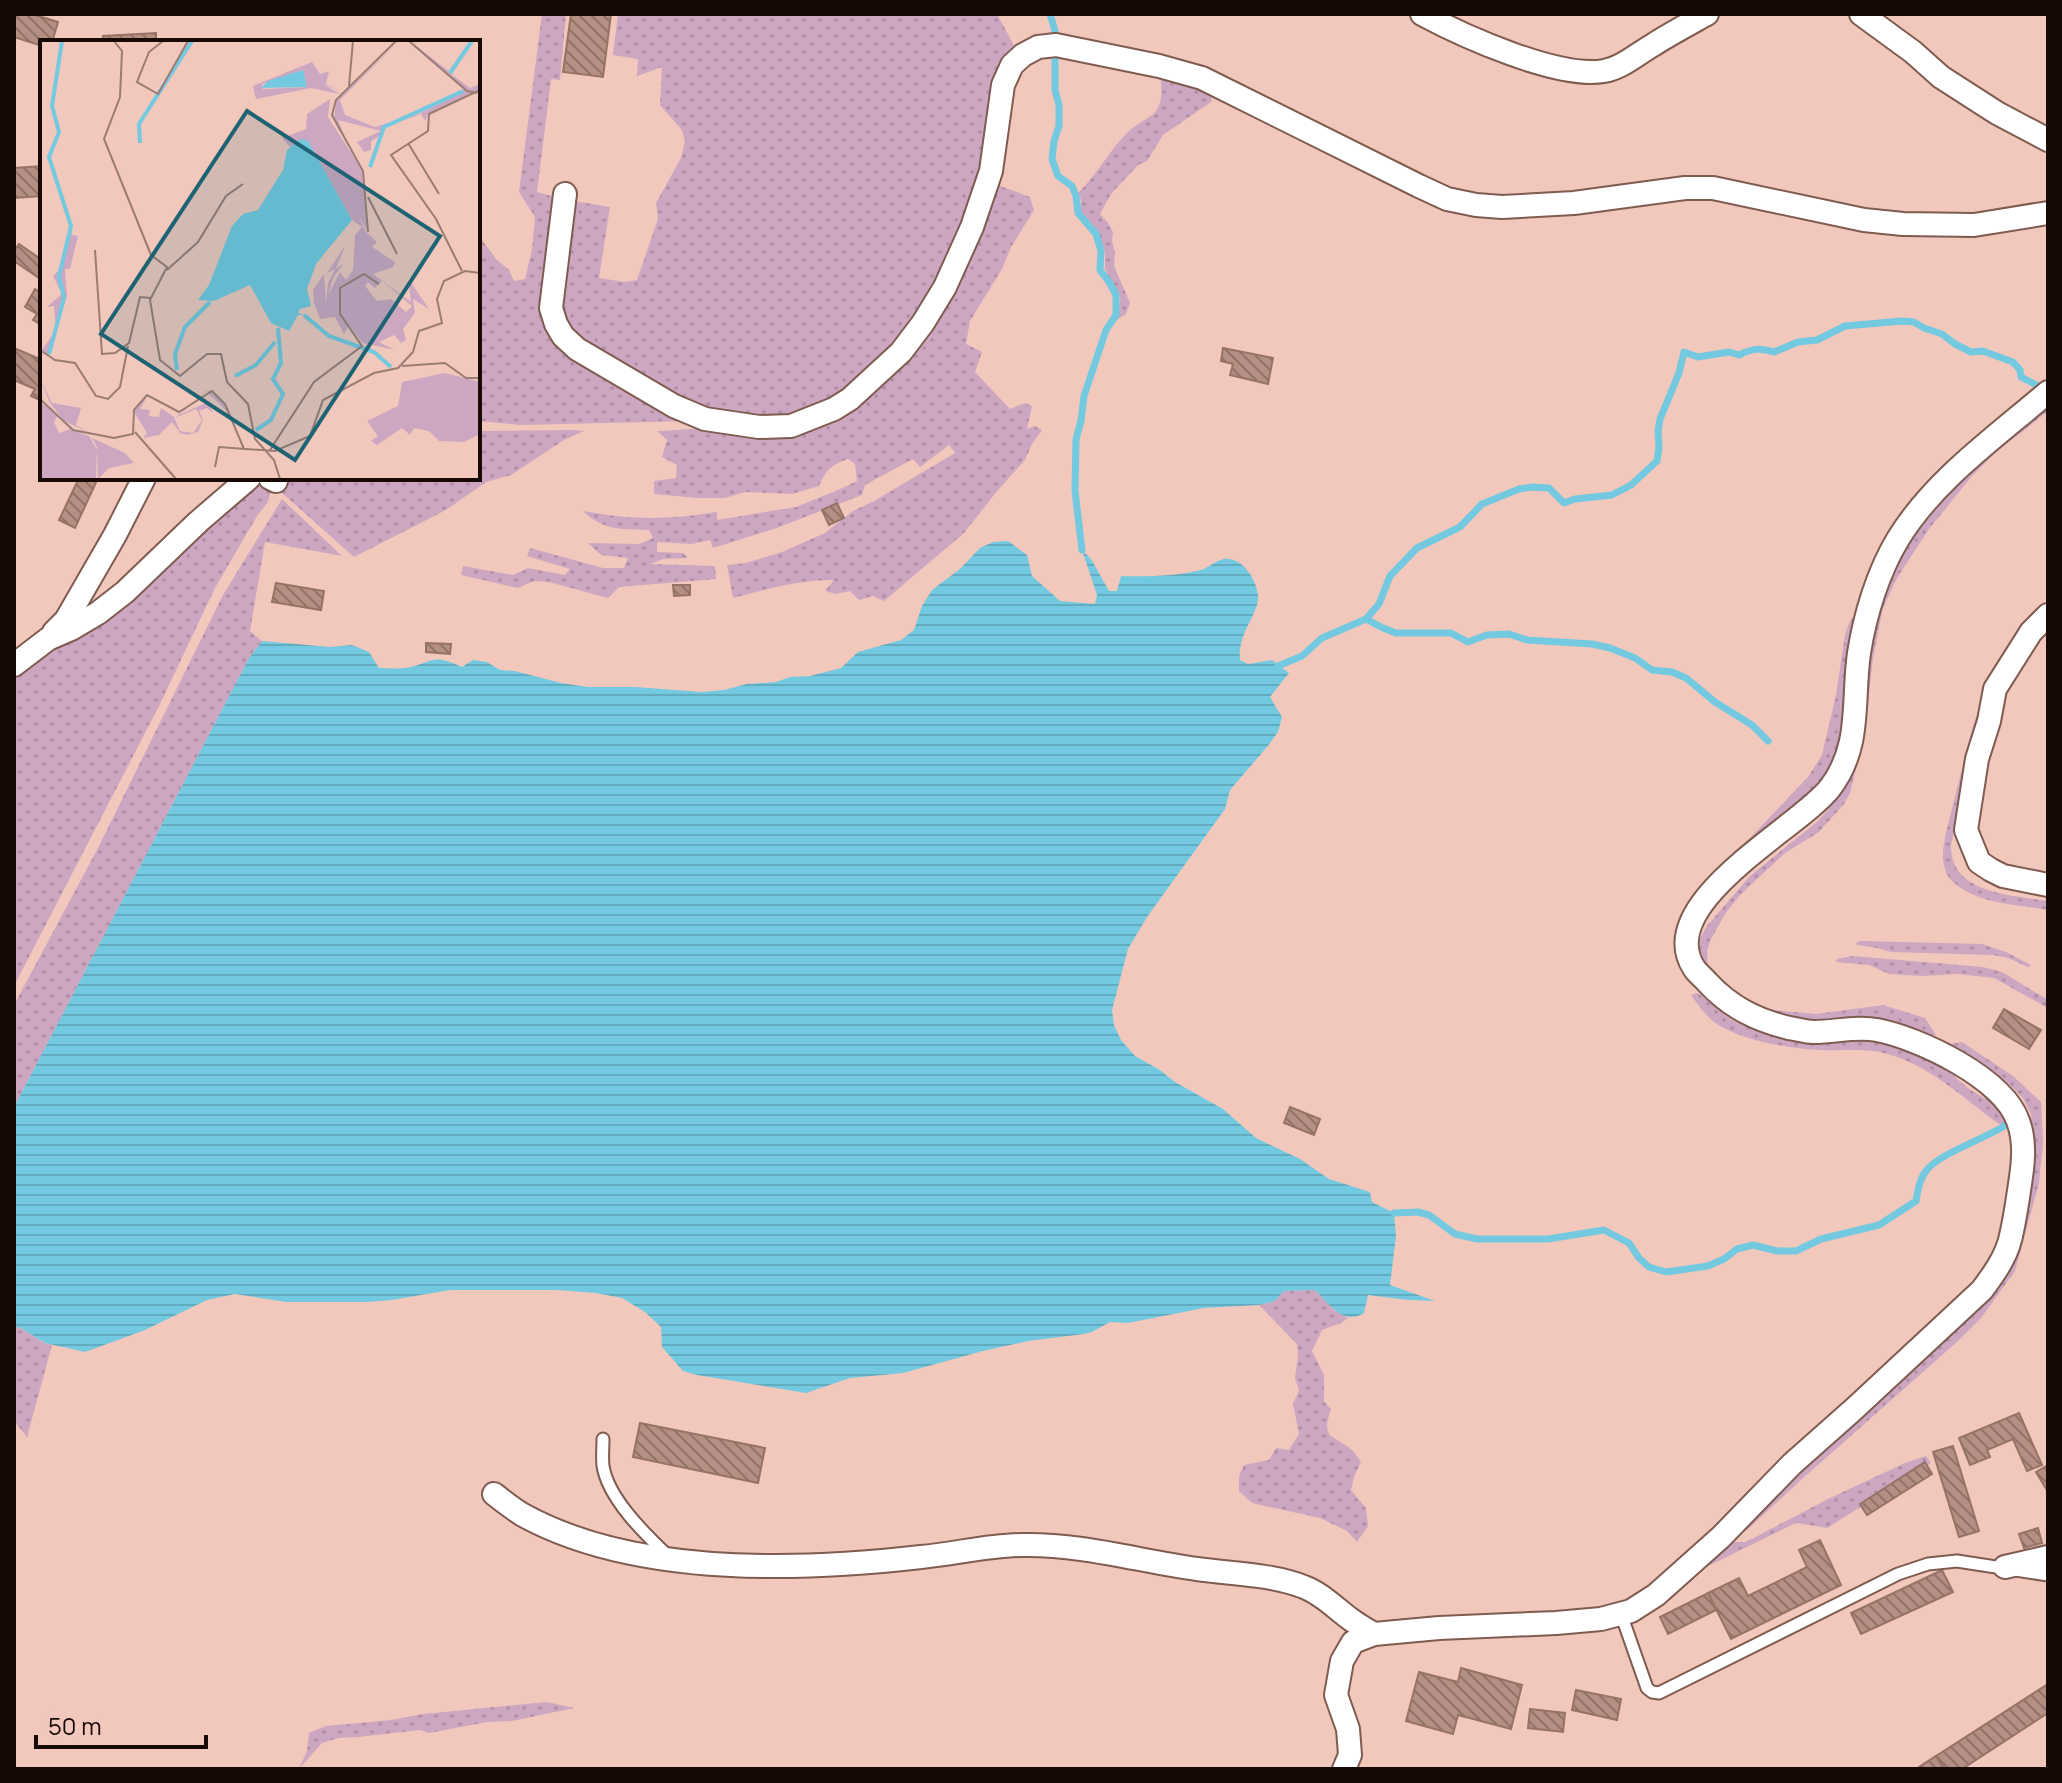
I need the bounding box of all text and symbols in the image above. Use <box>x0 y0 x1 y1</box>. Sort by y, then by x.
inset map <box>40 40 480 480</box>
scale bar <box>36 1699 206 1749</box>
text: 50 m <box>48 1709 102 1742</box>

